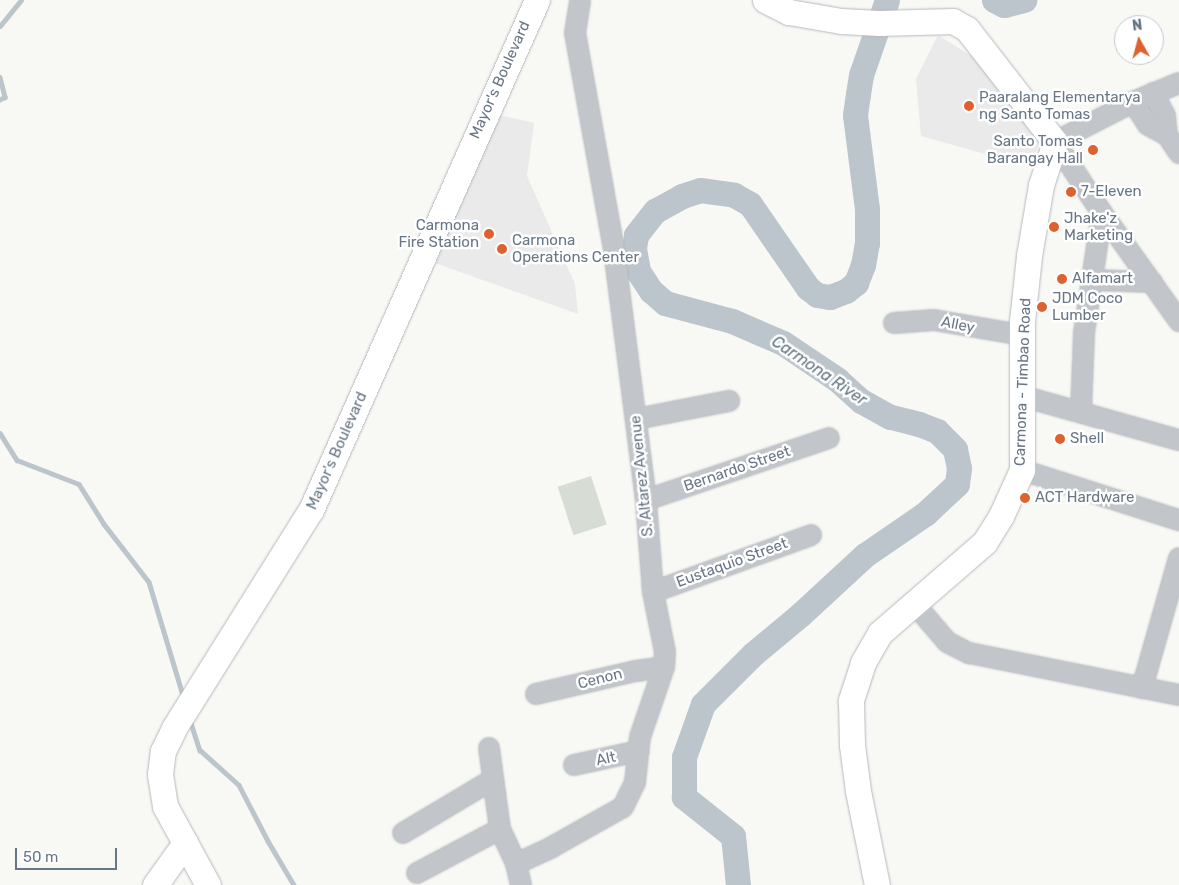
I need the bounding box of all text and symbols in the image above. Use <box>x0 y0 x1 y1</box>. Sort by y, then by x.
north arrow <box>1114 15 1164 65</box>
text: N <box>1131 17 1143 35</box>
street label: Mayor's Boulevard <box>466 18 534 142</box>
place label: Paaralang Elementarya ng Santo Tomas <box>979 88 1141 123</box>
marker: Paaralang Elementarya ng Santo Tomas <box>963 100 975 112</box>
place label: Santo Tomas Barangay Hall <box>986 132 1083 167</box>
marker: Santo Tomas Barangay Hall <box>1087 144 1099 156</box>
place label: 7-Eleven <box>1081 183 1142 201</box>
marker: 7-Eleven <box>1065 186 1077 198</box>
place label: Jhake'z Marketing <box>1064 209 1133 244</box>
place label: Carmona Fire Station <box>398 216 479 251</box>
marker: Jhake'z Marketing <box>1048 221 1060 233</box>
marker: Carmona Fire Station <box>483 228 495 240</box>
place label: Carmona Operations Center <box>512 231 639 266</box>
marker: Carmona Operations Center <box>496 243 508 255</box>
place label: Alfamart <box>1072 270 1133 288</box>
marker: Alfamart <box>1056 273 1068 285</box>
place label: JDM Coco Lumber <box>1052 289 1123 324</box>
street label: Carmona - Timbao Road <box>1011 297 1035 467</box>
marker: JDM Coco Lumber <box>1036 301 1048 313</box>
street label: Alley <box>940 313 976 337</box>
water label: Carmona River <box>768 332 870 410</box>
street label: Mayor's Boulevard <box>303 389 371 513</box>
street label: S. Altarez Avenue <box>627 414 657 538</box>
place label: Shell <box>1070 430 1104 448</box>
marker: Shell <box>1054 433 1066 445</box>
street label: Bernardo Street <box>681 442 793 496</box>
place label: ACT Hardware <box>1035 489 1135 507</box>
marker: ACT Hardware <box>1019 492 1031 504</box>
street label: Eustaquio Street <box>674 535 790 591</box>
street label: Cenon <box>576 665 624 693</box>
street label: Alt <box>595 748 617 770</box>
scale bar <box>18 838 120 870</box>
text: 50 m <box>23 848 58 866</box>

